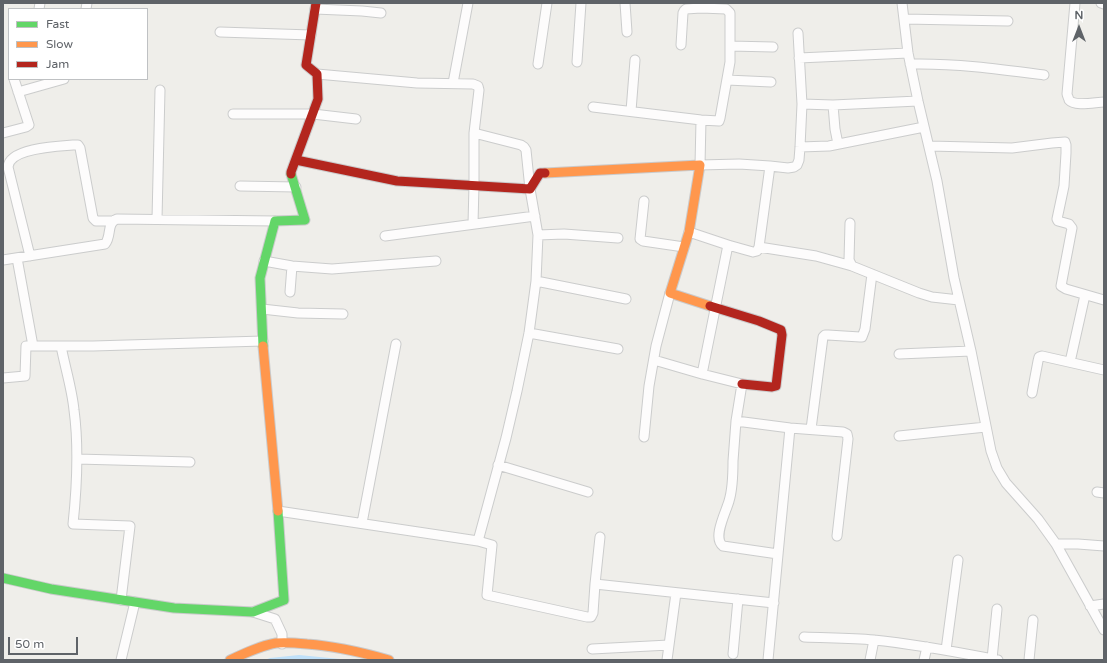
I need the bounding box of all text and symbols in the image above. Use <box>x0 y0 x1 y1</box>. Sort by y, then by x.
legend <box>8 8 148 80</box>
north arrow <box>1059 8 1099 48</box>
text: N <box>1075 9 1083 22</box>
text: Fast <box>46 17 69 31</box>
text: Slow <box>46 37 73 51</box>
text: Jam <box>46 57 69 71</box>
scale bar <box>10 629 80 655</box>
text: 50 m <box>15 637 44 651</box>

